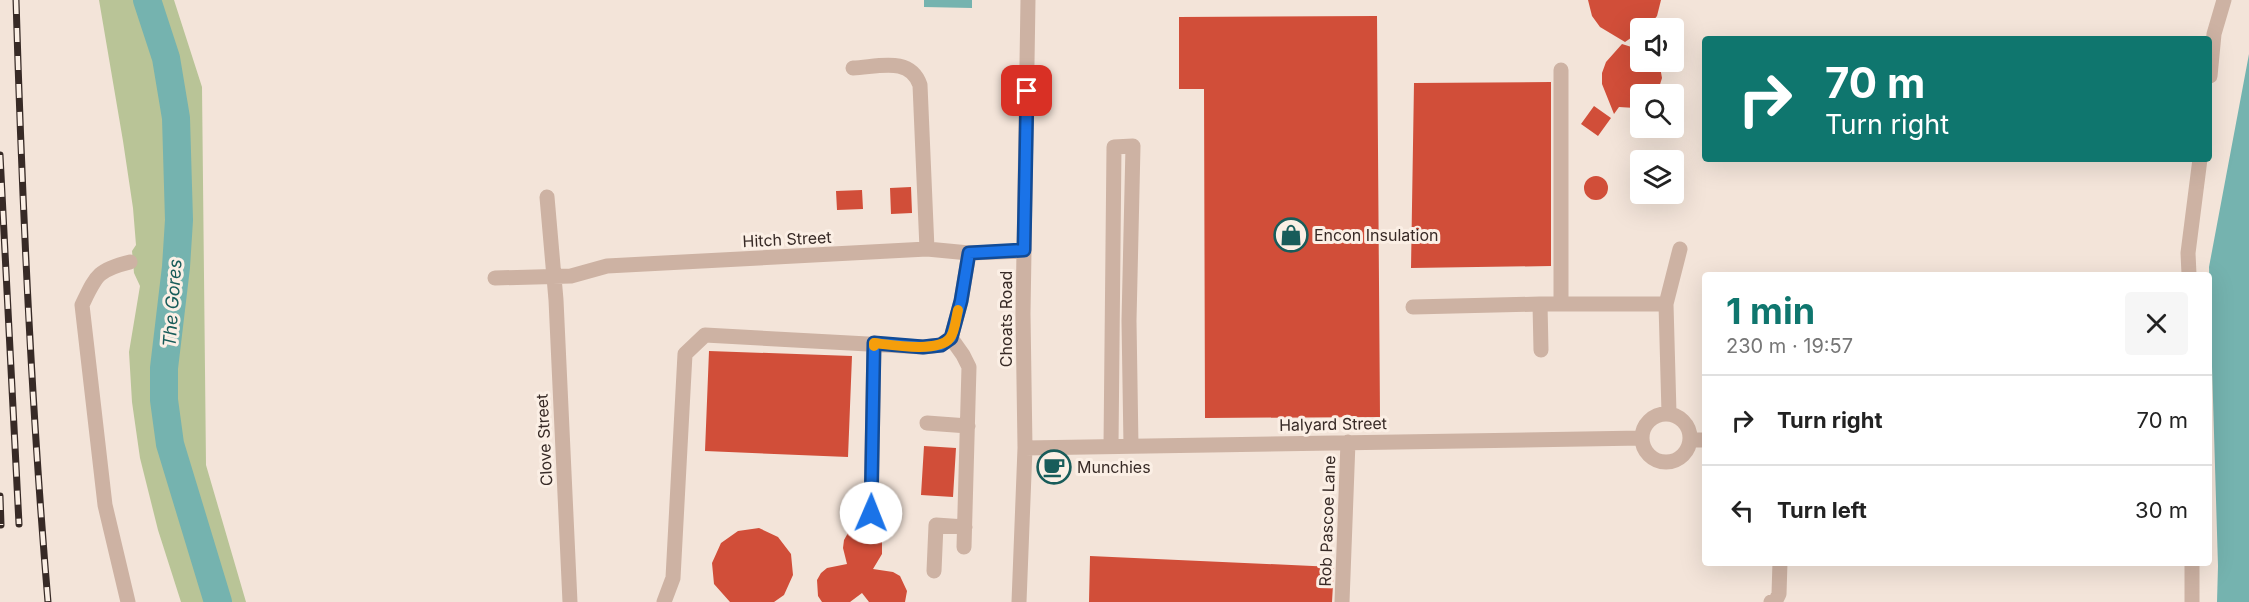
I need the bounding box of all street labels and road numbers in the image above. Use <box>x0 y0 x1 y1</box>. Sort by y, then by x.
street label: Hitch Street <box>742 227 832 251</box>
street label: Choats Road <box>996 271 1016 367</box>
street label: Clove Street <box>532 393 556 487</box>
street label: Halyard Street <box>1279 413 1387 435</box>
street label: Rob Pascoe Lane <box>1315 455 1339 587</box>

